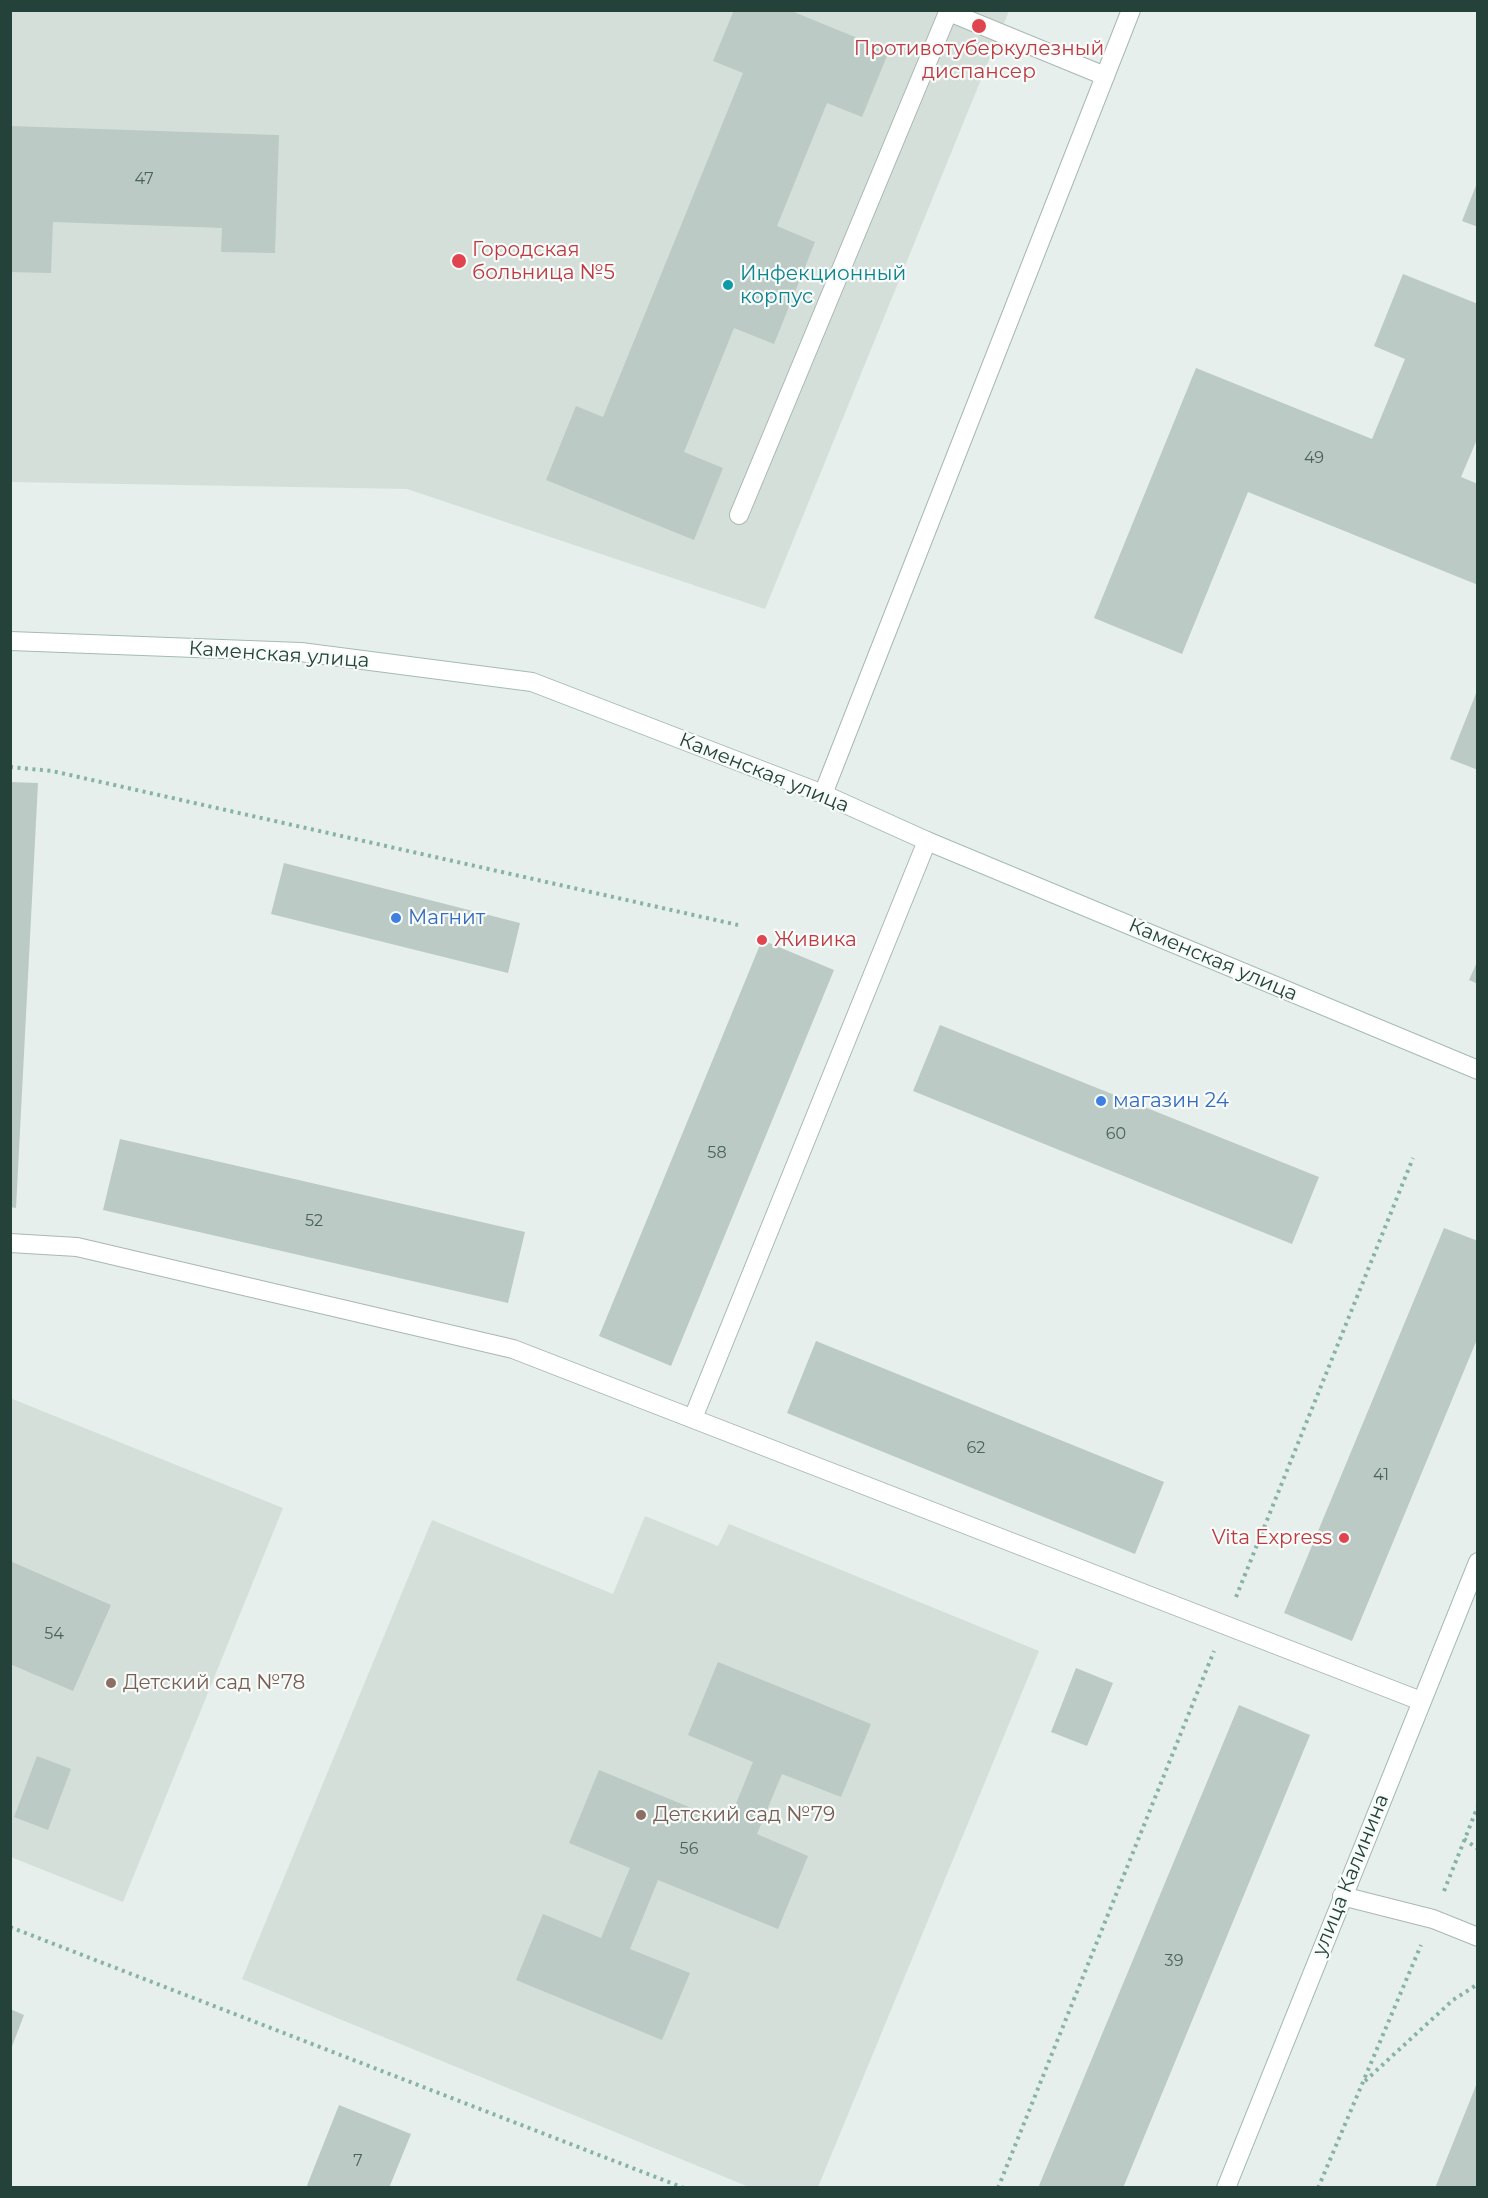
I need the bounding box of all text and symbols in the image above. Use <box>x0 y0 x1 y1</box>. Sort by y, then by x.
marker: Противотуберкулезный диспансер <box>970 17 988 35</box>
place label: Противотуберкулезный диспансер <box>854 37 1104 84</box>
house number: 47 <box>134 169 154 189</box>
place label: Городская больница №5 <box>472 238 615 285</box>
marker: Городская больница №5 <box>450 252 468 270</box>
place label: Инфекционный корпус <box>740 262 906 309</box>
marker: Инфекционный корпус <box>721 278 735 292</box>
house number: 49 <box>1304 448 1324 468</box>
street label: Каменская улица <box>188 637 370 673</box>
street label: Каменская улица <box>676 728 852 818</box>
place label: Магнит <box>408 906 485 930</box>
marker: Магнит <box>389 911 403 925</box>
street label: Каменская улица <box>1125 914 1301 1006</box>
place label: Живика <box>774 928 857 952</box>
marker: Живика <box>755 933 769 947</box>
place label: магазин 24 <box>1113 1089 1229 1113</box>
marker: магазин 24 <box>1094 1094 1108 1108</box>
house number: 60 <box>1106 1124 1126 1144</box>
house number: 58 <box>707 1143 727 1163</box>
house number: 52 <box>305 1211 323 1231</box>
house number: 62 <box>967 1438 985 1458</box>
house number: 41 <box>1373 1465 1389 1485</box>
place label: Vita Express <box>1212 1526 1332 1550</box>
marker: Vita Express <box>1337 1531 1351 1545</box>
house number: 54 <box>44 1624 64 1644</box>
place label: Детский сад №78 <box>123 1671 305 1695</box>
marker: Детский сад №78 <box>104 1676 118 1690</box>
street label: улица Калинина <box>1308 1791 1394 1959</box>
place label: Детский сад №79 <box>653 1803 835 1827</box>
marker: Детский сад №79 <box>634 1808 648 1822</box>
house number: 56 <box>680 1839 698 1859</box>
house number: 39 <box>1165 1951 1183 1971</box>
house number: 7 <box>353 2151 363 2171</box>

